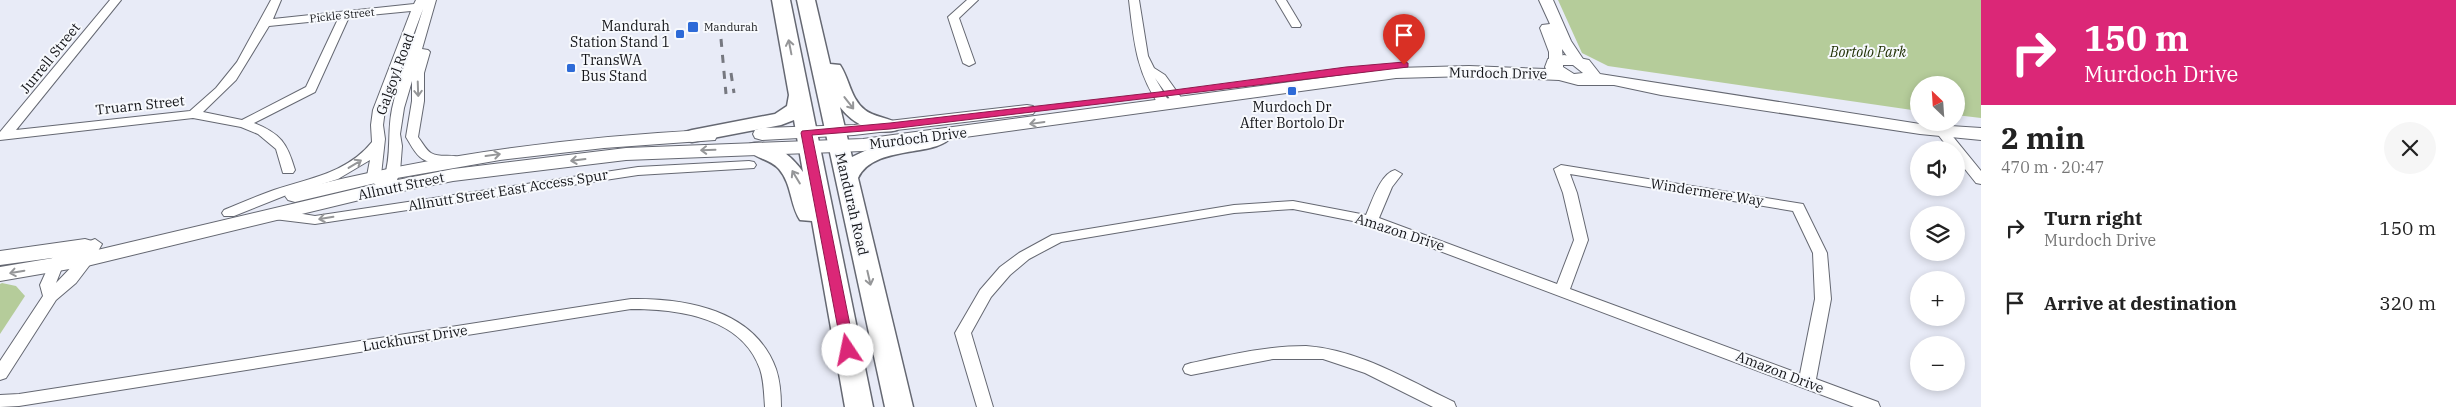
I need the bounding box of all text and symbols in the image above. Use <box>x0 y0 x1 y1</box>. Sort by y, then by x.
street label: Pickle Street <box>309 5 375 25</box>
pin <box>1383 14 1425 65</box>
text: 150 m <box>2084 15 2189 61</box>
place label: Mandurah Station Stand 1 <box>570 17 670 51</box>
street label: Jurrell Street <box>16 19 84 97</box>
marker: Mandurah <box>686 20 700 34</box>
place label: Mandurah <box>704 20 758 34</box>
icon: right <box>2001 20 2066 85</box>
icon: arrive <box>1390 21 1418 49</box>
marker: Mandurah Station Stand 1 <box>674 28 686 40</box>
street label: Galgoyl Road <box>372 30 418 117</box>
one-way arrow <box>785 40 795 56</box>
park label: Bortolo Park <box>1829 43 1907 61</box>
place label: TransWA Bus Stand <box>581 51 648 85</box>
text: Murdoch Drive <box>2084 59 2238 88</box>
marker: TransWA Bus Stand <box>565 62 577 74</box>
street label: Murdoch Drive <box>1449 63 1547 83</box>
north arrow <box>1910 76 1965 131</box>
map controls <box>1910 76 1965 391</box>
one-way arrow <box>413 80 423 96</box>
marker: Murdoch Dr After Bortolo Dr <box>1286 85 1298 97</box>
street label: Truarn Street <box>95 91 185 119</box>
one-way arrow <box>844 96 855 109</box>
place label: Murdoch Dr After Bortolo Dr <box>1240 98 1345 132</box>
one-way arrow <box>1029 118 1045 128</box>
text: 2 min <box>2001 118 2085 157</box>
button: close <box>2384 122 2436 174</box>
street label: Murdoch Drive <box>868 123 968 153</box>
button: sound <box>1910 141 1965 196</box>
one-way arrow <box>700 145 716 155</box>
one-way arrow <box>485 150 501 160</box>
street label: Mandurah Road <box>831 151 873 258</box>
one-way arrow <box>570 155 586 165</box>
text: 470 m · 20:47 <box>2001 157 2104 177</box>
one-way arrow <box>348 159 362 169</box>
street label: Allnutt Street East Access Spur <box>407 165 610 215</box>
street label: Allnutt Street <box>356 168 446 204</box>
one-way arrow <box>790 171 800 185</box>
street label: Windermere Way <box>1649 174 1765 210</box>
button: layers <box>1910 206 1965 261</box>
text: Turn right <box>2044 206 2142 230</box>
street label: Amazon Drive <box>1353 209 1447 255</box>
one-way arrow <box>319 213 335 223</box>
icon: right <box>2001 214 2029 242</box>
text: 150 m <box>2379 216 2436 240</box>
text: Murdoch Drive <box>2044 230 2156 250</box>
one-way arrow <box>9 267 25 277</box>
one-way arrow <box>865 270 874 286</box>
button: + <box>1910 271 1965 326</box>
icon: arrive <box>2001 289 2029 317</box>
text: Arrive at destination <box>2044 291 2237 315</box>
text: 320 m <box>2379 291 2436 315</box>
street label: Luckhurst Drive <box>361 321 469 355</box>
position arrow <box>821 323 873 375</box>
button: − <box>1910 336 1965 391</box>
street label: Amazon Drive <box>1733 347 1827 397</box>

